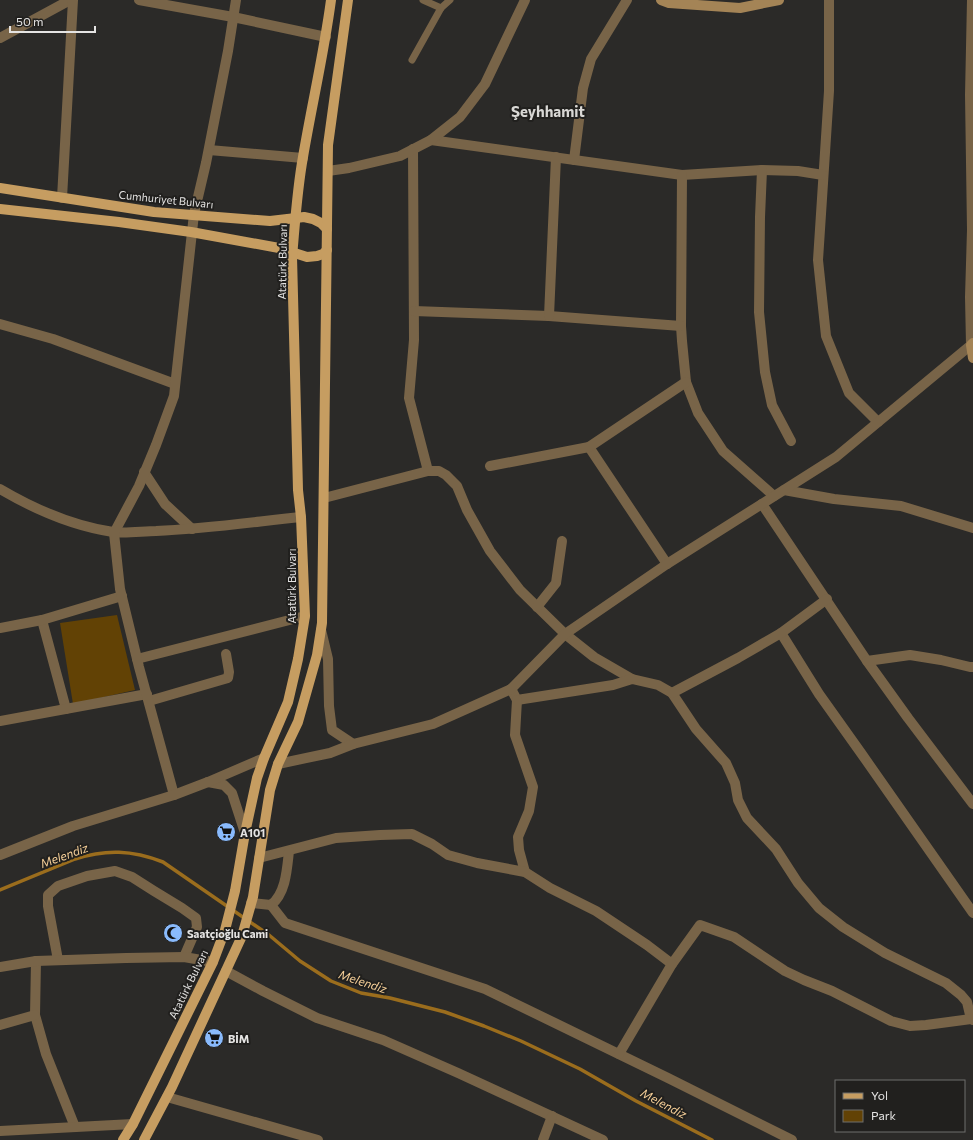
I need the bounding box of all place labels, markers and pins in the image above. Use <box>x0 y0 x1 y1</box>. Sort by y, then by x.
supermarket icon: A101 <box>215 821 237 843</box>
place label: A101 <box>240 826 265 839</box>
mosque icon: Saatçioğlu Cami <box>162 922 184 944</box>
place label: Saatçioğlu Cami <box>187 927 268 940</box>
supermarket icon: BİM <box>203 1027 225 1049</box>
place label: BİM <box>228 1032 250 1045</box>

